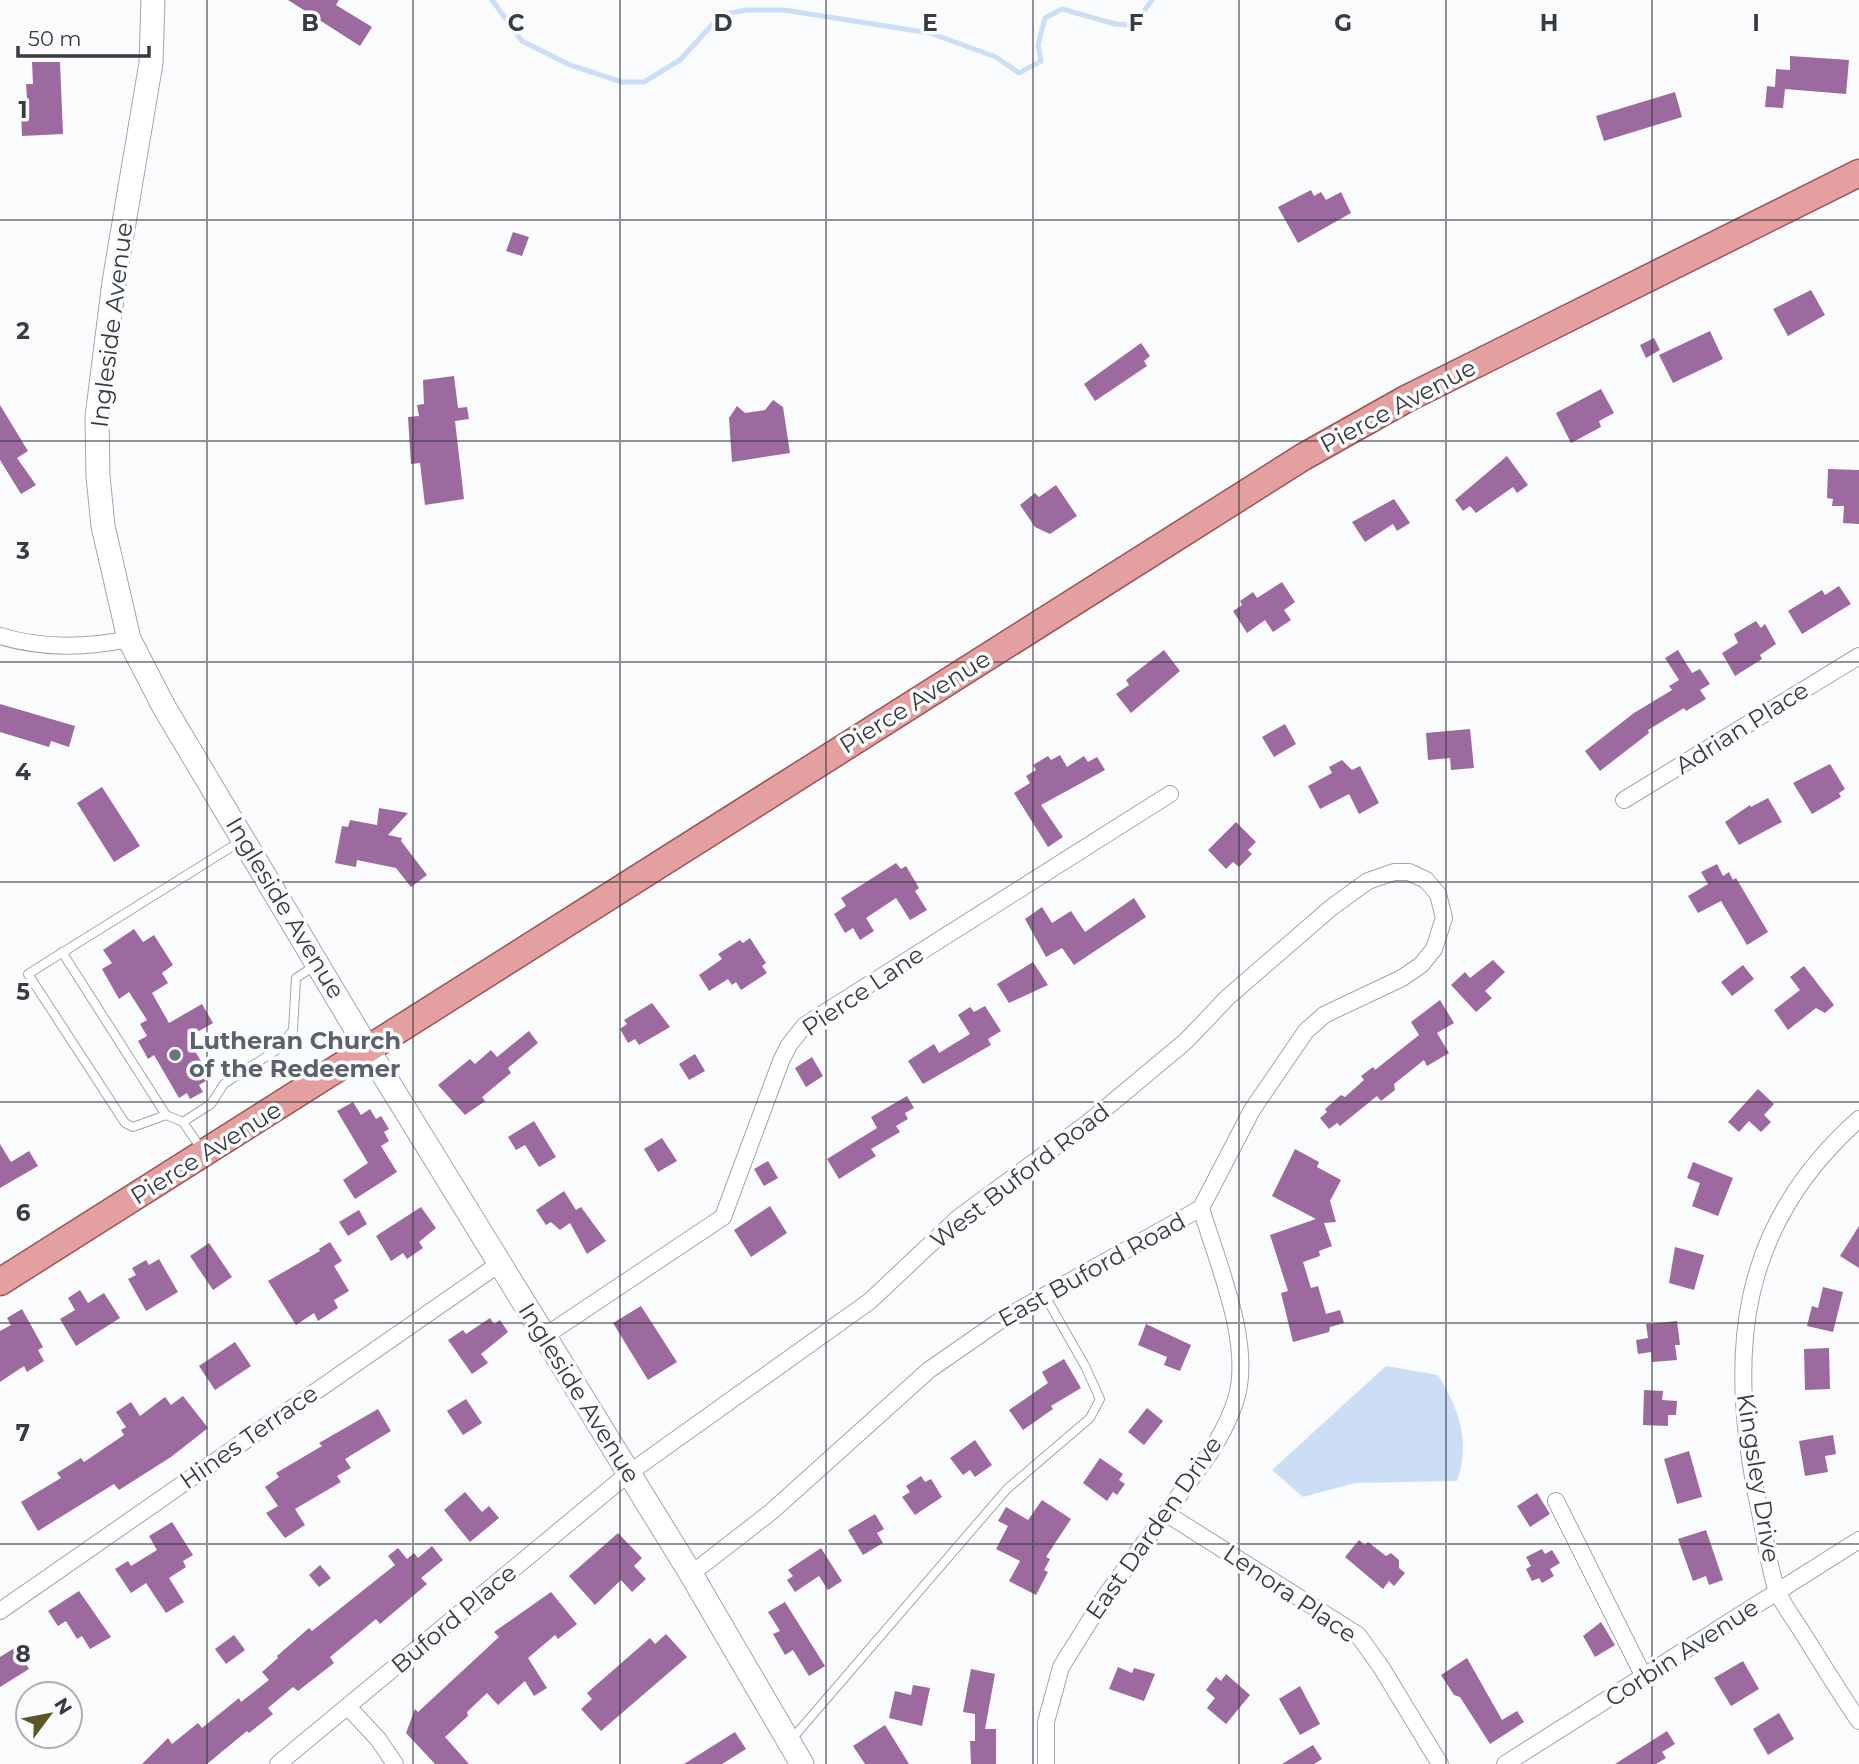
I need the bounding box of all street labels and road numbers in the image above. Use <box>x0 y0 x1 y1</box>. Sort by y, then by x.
street label: Ingleside Avenue <box>85 221 138 429</box>
street label: Pierce Avenue <box>1315 352 1481 459</box>
street label: Pierce Avenue <box>834 644 995 759</box>
street label: Adrian Place <box>1670 675 1814 780</box>
street label: Ingleside Avenue <box>220 812 351 1004</box>
street label: Pierce Lane <box>796 939 929 1042</box>
street label: Pierce Avenue <box>125 1095 286 1210</box>
street label: West Buford Road <box>924 1097 1115 1255</box>
street label: East Buford Road <box>993 1206 1190 1333</box>
street label: Ingleside Avenue <box>512 1297 646 1488</box>
street label: Hines Terrace <box>174 1378 323 1495</box>
street label: Kingsley Drive <box>1731 1391 1786 1565</box>
street label: East Darden Drive <box>1079 1430 1228 1625</box>
street label: Lenora Place <box>1218 1538 1362 1649</box>
street label: Buford Place <box>385 1558 522 1679</box>
street label: Corbin Avenue <box>1600 1592 1764 1713</box>

